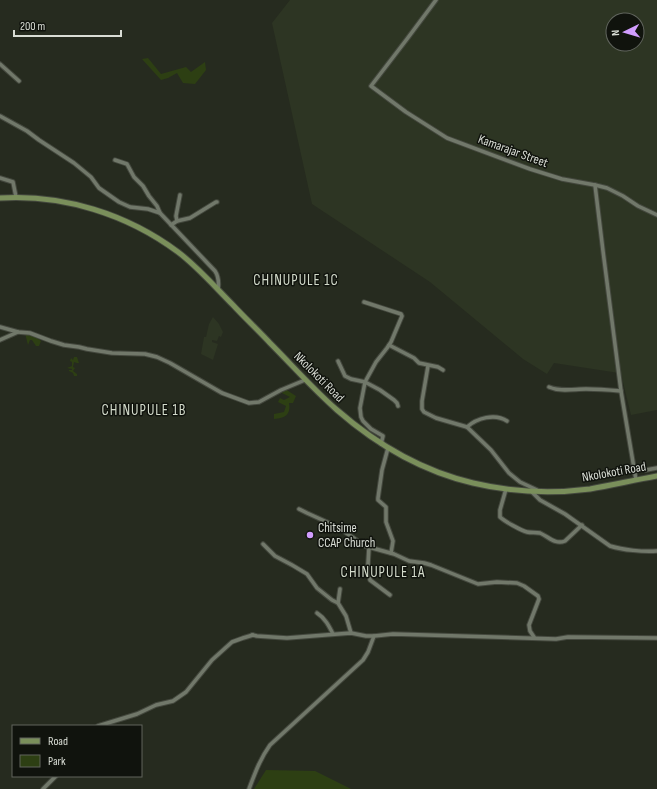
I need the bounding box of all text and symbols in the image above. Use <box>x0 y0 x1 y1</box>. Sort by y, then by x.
scale bar <box>14 12 121 38</box>
north arrow <box>605 12 645 52</box>
text: 200 m <box>20 19 46 34</box>
text: N <box>609 29 622 36</box>
street label: Kamarajar Street <box>476 131 550 171</box>
district label: CHINUPULE 1C <box>253 271 339 290</box>
street label: Nkolokoti Road <box>290 348 348 406</box>
district label: CHINUPULE 1B <box>102 401 186 420</box>
street label: Nkolokoti Road <box>581 458 647 486</box>
place label: Chitsime CCAP Church <box>318 520 375 551</box>
marker: Chitsime CCAP Church <box>305 530 315 540</box>
district label: CHINUPULE 1A <box>341 563 425 582</box>
legend <box>12 725 142 777</box>
text: Road <box>48 734 68 749</box>
text: Park <box>48 754 66 769</box>

